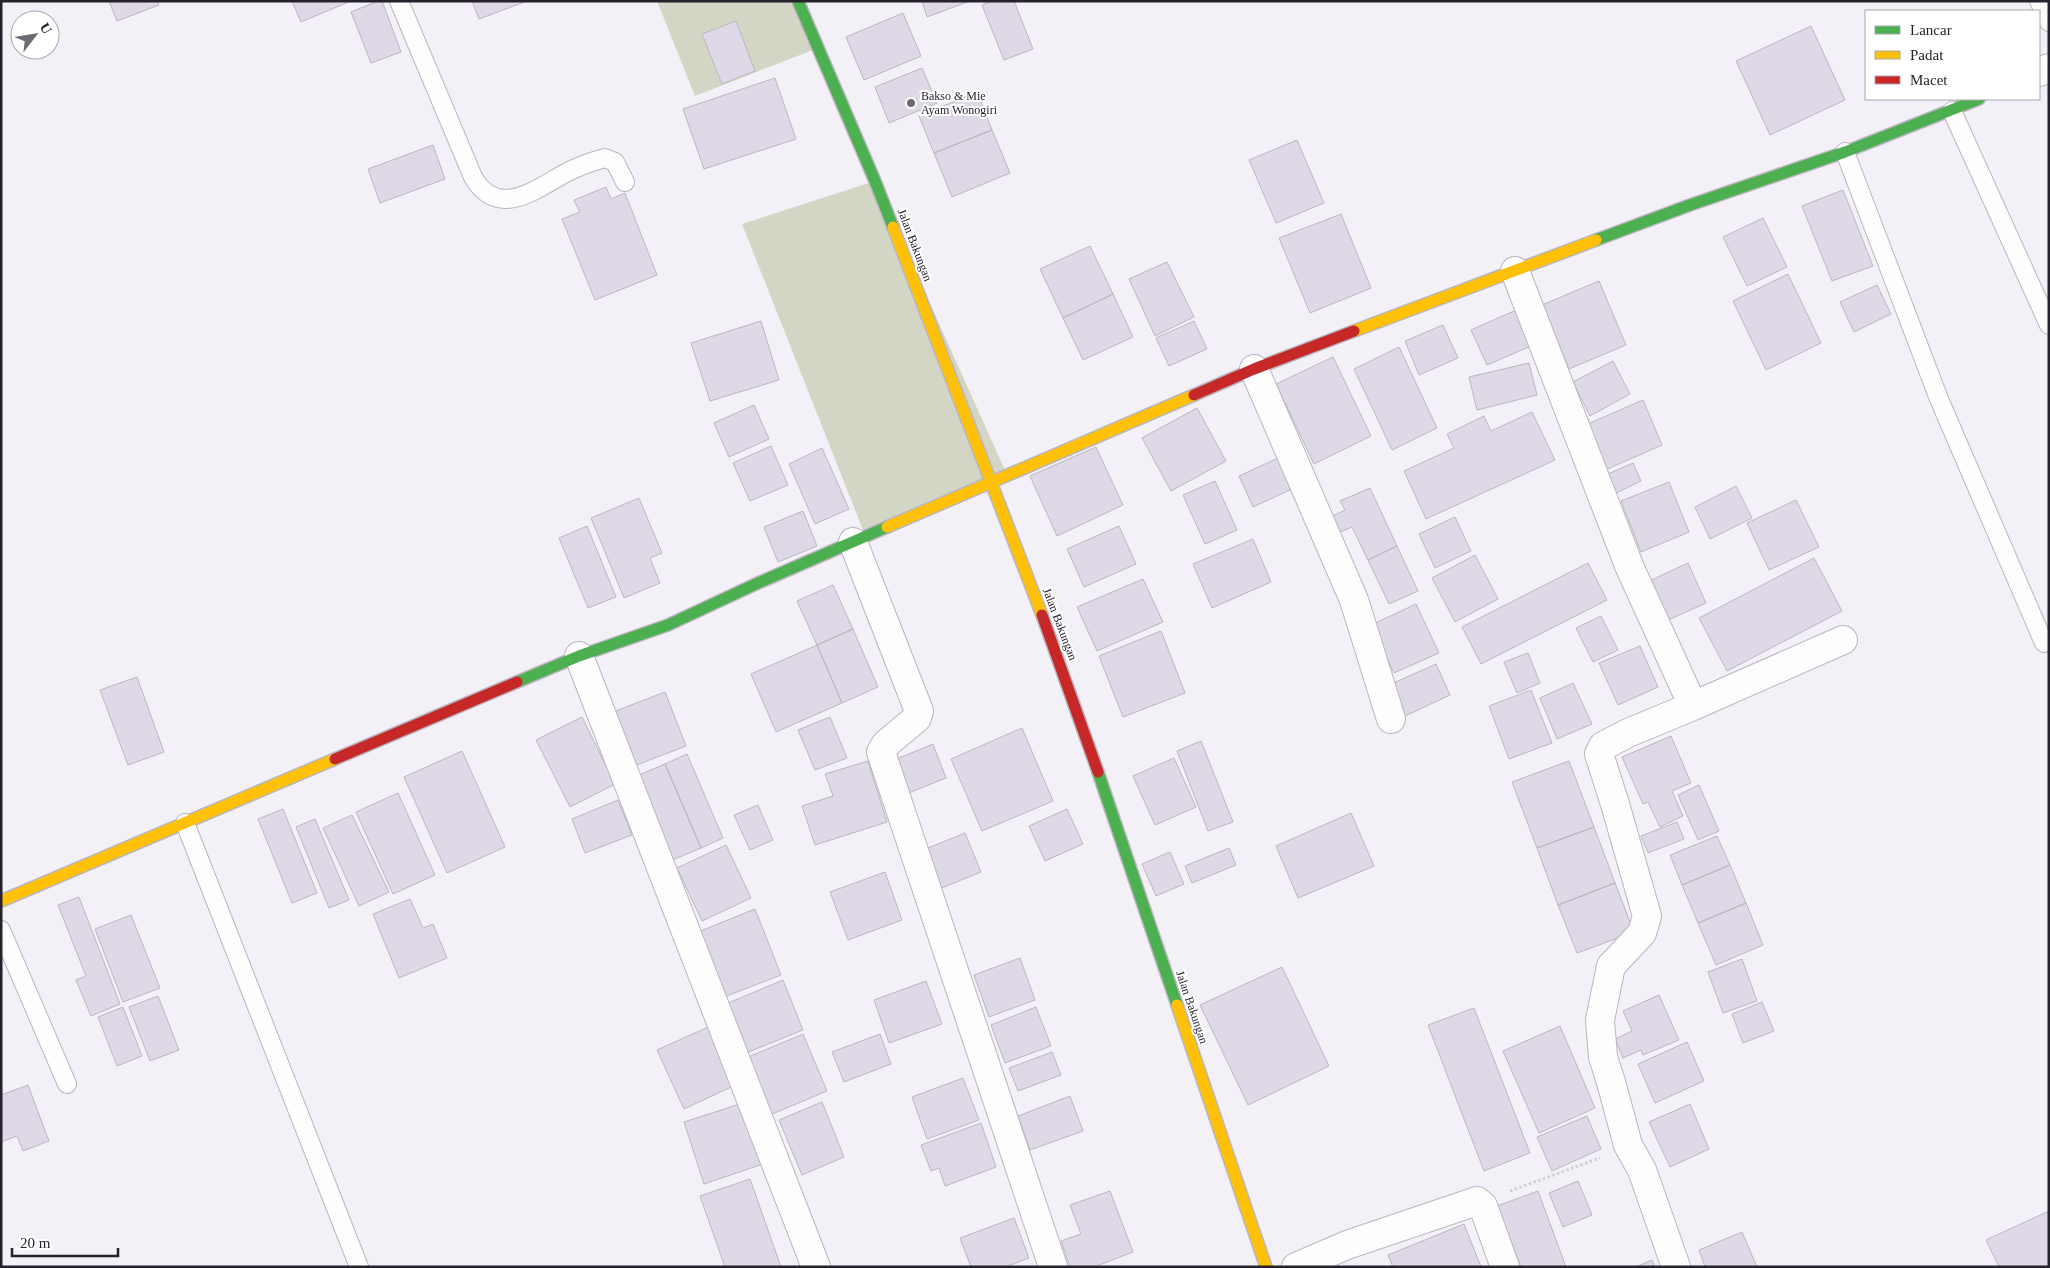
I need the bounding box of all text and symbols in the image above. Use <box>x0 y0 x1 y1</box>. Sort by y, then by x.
north arrow <box>10 10 60 60</box>
legend <box>1865 10 2040 100</box>
text: U <box>37 20 55 37</box>
text: Lancar <box>1910 22 1952 38</box>
text: Padat <box>1910 47 1944 63</box>
text: Macet <box>1910 72 1948 88</box>
place label: Bakso & Mie Ayam Wonogiri <box>921 89 998 117</box>
marker: Bakso & Mie Ayam Wonogiri <box>905 97 917 109</box>
street label: Jalan Bakungan <box>895 207 935 283</box>
street label: Jalan Bakungan <box>1040 586 1080 662</box>
street label: Jalan Bakungan <box>1173 969 1211 1045</box>
scale bar <box>12 1226 119 1258</box>
text: 20 m <box>20 1235 51 1251</box>

